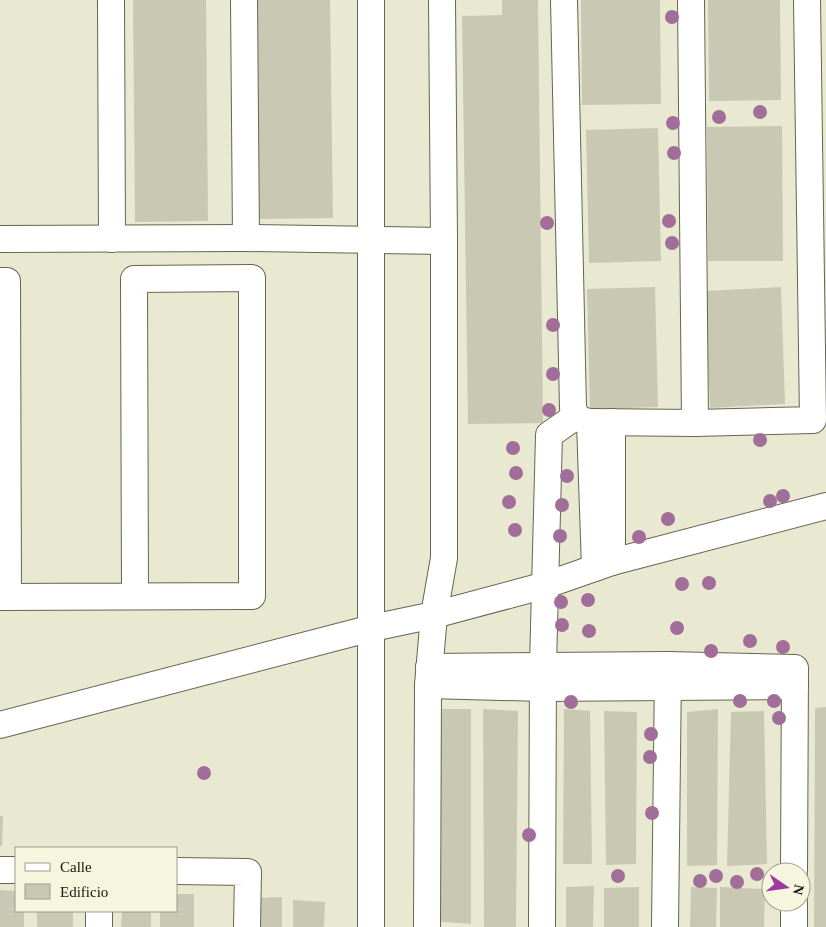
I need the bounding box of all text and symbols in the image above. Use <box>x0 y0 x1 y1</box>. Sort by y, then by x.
legend <box>15 847 178 912</box>
text: Calle <box>60 859 92 875</box>
north arrow <box>761 862 811 912</box>
text: N <box>790 883 807 896</box>
text: Edificio <box>60 884 108 900</box>

